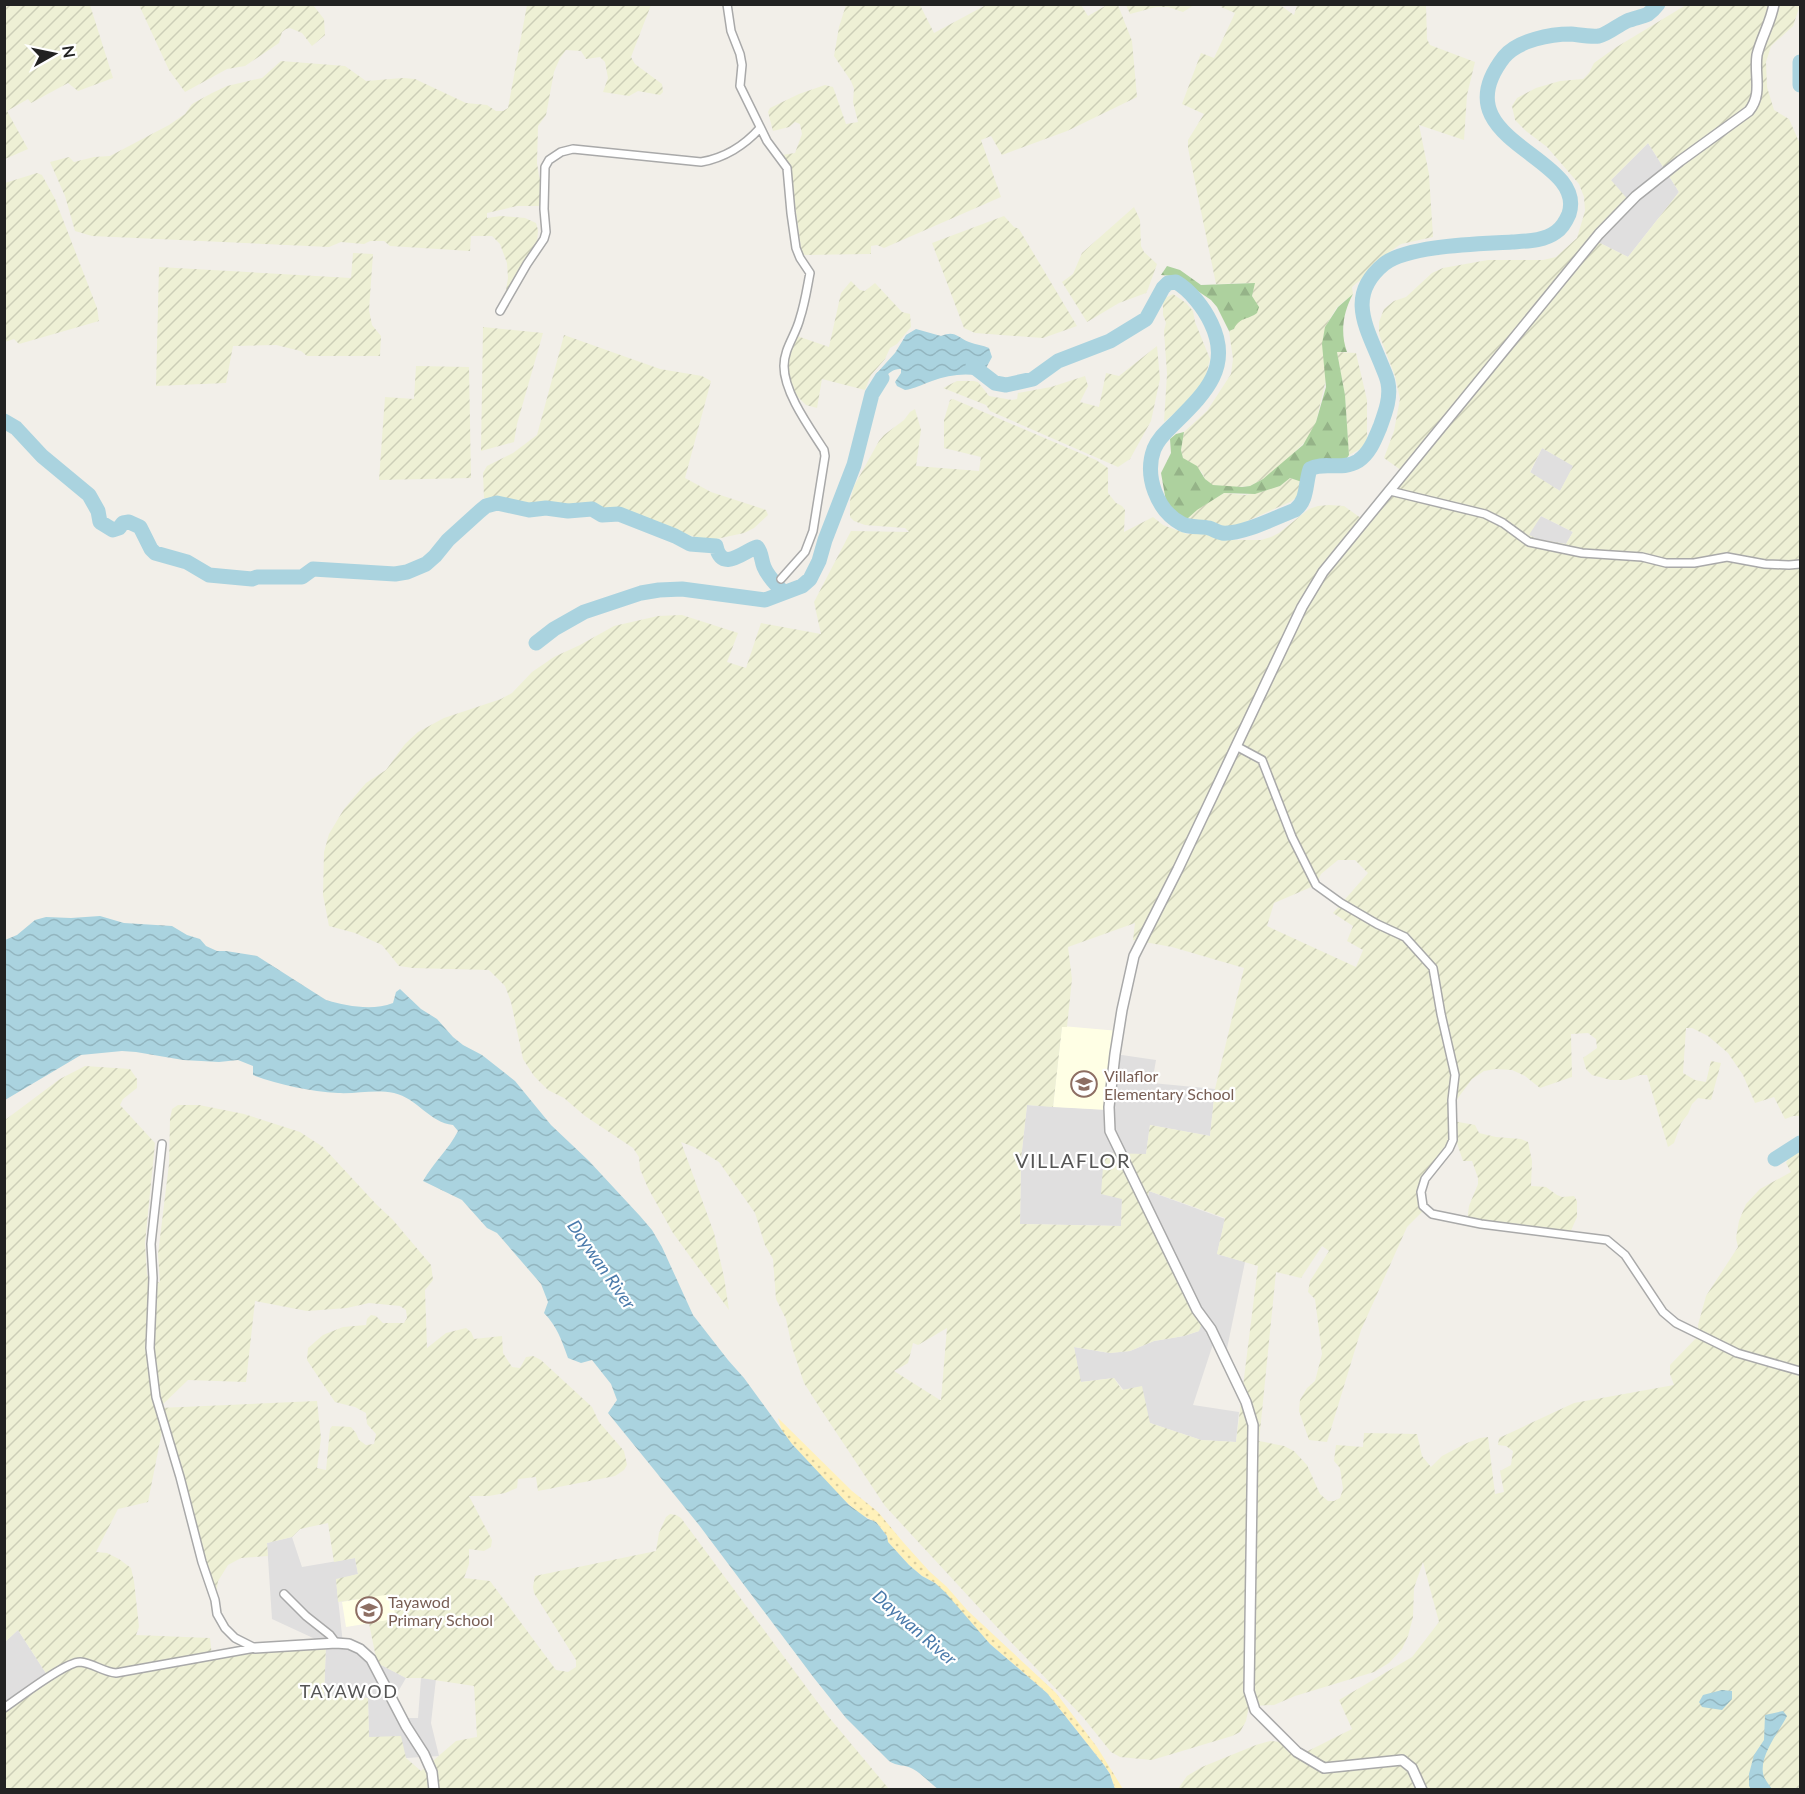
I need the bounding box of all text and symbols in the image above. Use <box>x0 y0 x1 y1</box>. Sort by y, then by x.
north arrow <box>24 24 84 84</box>
text: N <box>59 44 80 59</box>
place label: Villaflor Elementary School <box>1104 1066 1234 1103</box>
school or university icon: Villaflor Elementary School <box>1069 1069 1099 1099</box>
district label: VILLAFLOR <box>1015 1148 1131 1172</box>
water label: Daywan River <box>563 1215 641 1314</box>
water label: Daywan River <box>869 1585 962 1670</box>
place label: Tayawod Primary School <box>388 1592 493 1629</box>
school or university icon: Tayawod Primary School <box>354 1595 384 1625</box>
district label: TAYAWOD <box>300 1680 398 1702</box>

